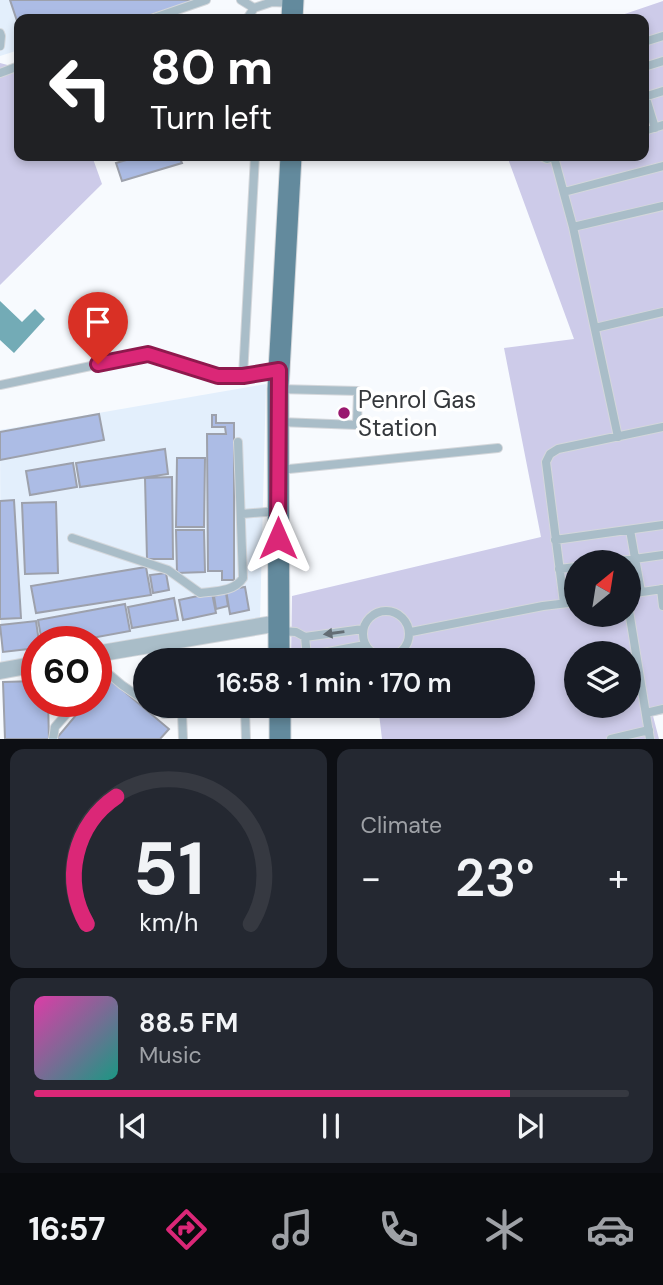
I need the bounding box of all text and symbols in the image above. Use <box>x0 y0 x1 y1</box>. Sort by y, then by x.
text: 80 m <box>150 35 273 99</box>
icon: left <box>35 42 126 133</box>
text: Turn left <box>150 97 272 139</box>
pin <box>68 292 128 364</box>
icon: arrive <box>79 303 117 341</box>
place label: Penrol Gas Station <box>358 384 476 443</box>
marker: Penrol Gas Station <box>336 405 352 421</box>
position arrow <box>241 501 315 575</box>
north arrow <box>564 550 640 626</box>
map controls <box>564 550 641 718</box>
speed limit sign: 60 <box>21 626 112 717</box>
one-way arrow <box>323 627 345 638</box>
button: layers <box>564 641 641 718</box>
text: 16:58 · 1 min · 170 m <box>216 666 452 700</box>
text: Climate <box>361 810 442 840</box>
text: 51 <box>132 823 204 918</box>
text: 23° <box>455 844 535 912</box>
text: − <box>361 853 381 903</box>
text: + <box>608 853 629 903</box>
text: km/h <box>139 906 198 939</box>
text: 88.5 FM <box>139 1006 238 1040</box>
text: Music <box>139 1040 202 1070</box>
icon: previous <box>114 1107 152 1145</box>
icon: pause <box>312 1107 350 1145</box>
icon: next <box>511 1107 549 1145</box>
icon: directions <box>162 1205 211 1254</box>
icon: music <box>268 1205 317 1254</box>
icon: phone <box>374 1205 423 1254</box>
icon: climate <box>480 1205 529 1254</box>
icon: car <box>586 1205 635 1254</box>
text: 16:57 <box>28 1208 105 1250</box>

